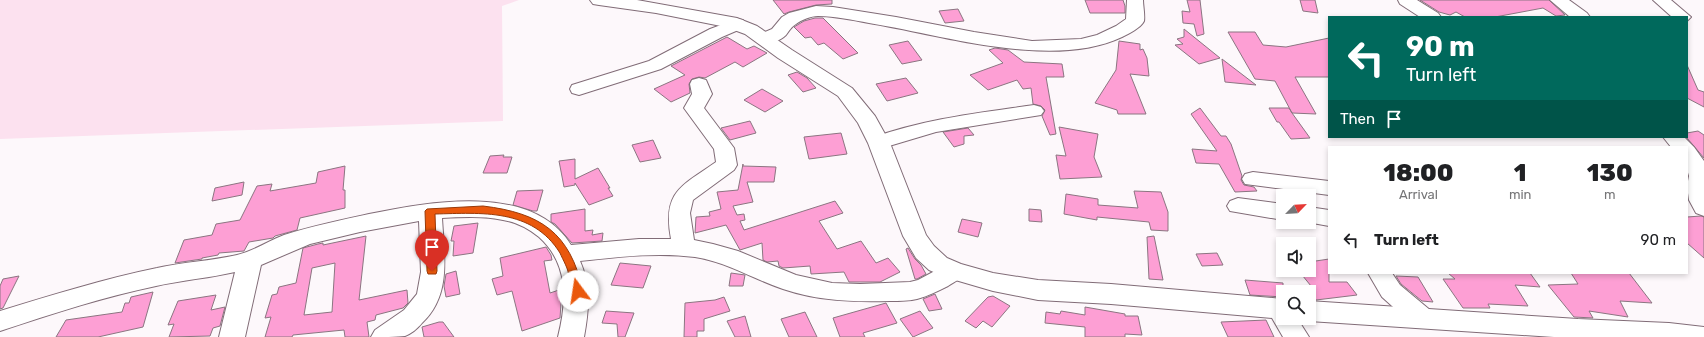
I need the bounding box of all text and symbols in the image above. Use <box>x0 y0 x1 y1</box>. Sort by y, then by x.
text: 90 m <box>1406 30 1475 63</box>
icon: left <box>1340 32 1392 84</box>
text: Turn left <box>1406 64 1476 86</box>
icon: arrive <box>1383 108 1405 130</box>
text: Then <box>1340 110 1375 128</box>
text: 18:00 <box>1383 159 1454 187</box>
text: 1 <box>1514 159 1527 187</box>
text: 130 <box>1587 159 1633 187</box>
text: Arrival <box>1399 187 1438 202</box>
text: min <box>1509 187 1531 202</box>
text: m <box>1604 187 1616 202</box>
north arrow <box>1276 189 1316 229</box>
map controls <box>1276 189 1316 325</box>
icon: left <box>1340 229 1362 251</box>
pin <box>415 230 449 271</box>
text: Turn left <box>1374 231 1439 249</box>
text: 90 m <box>1641 231 1676 249</box>
icon: arrive <box>421 236 443 258</box>
button: sound <box>1276 237 1316 277</box>
position arrow <box>557 270 599 312</box>
button: search <box>1276 285 1316 325</box>

